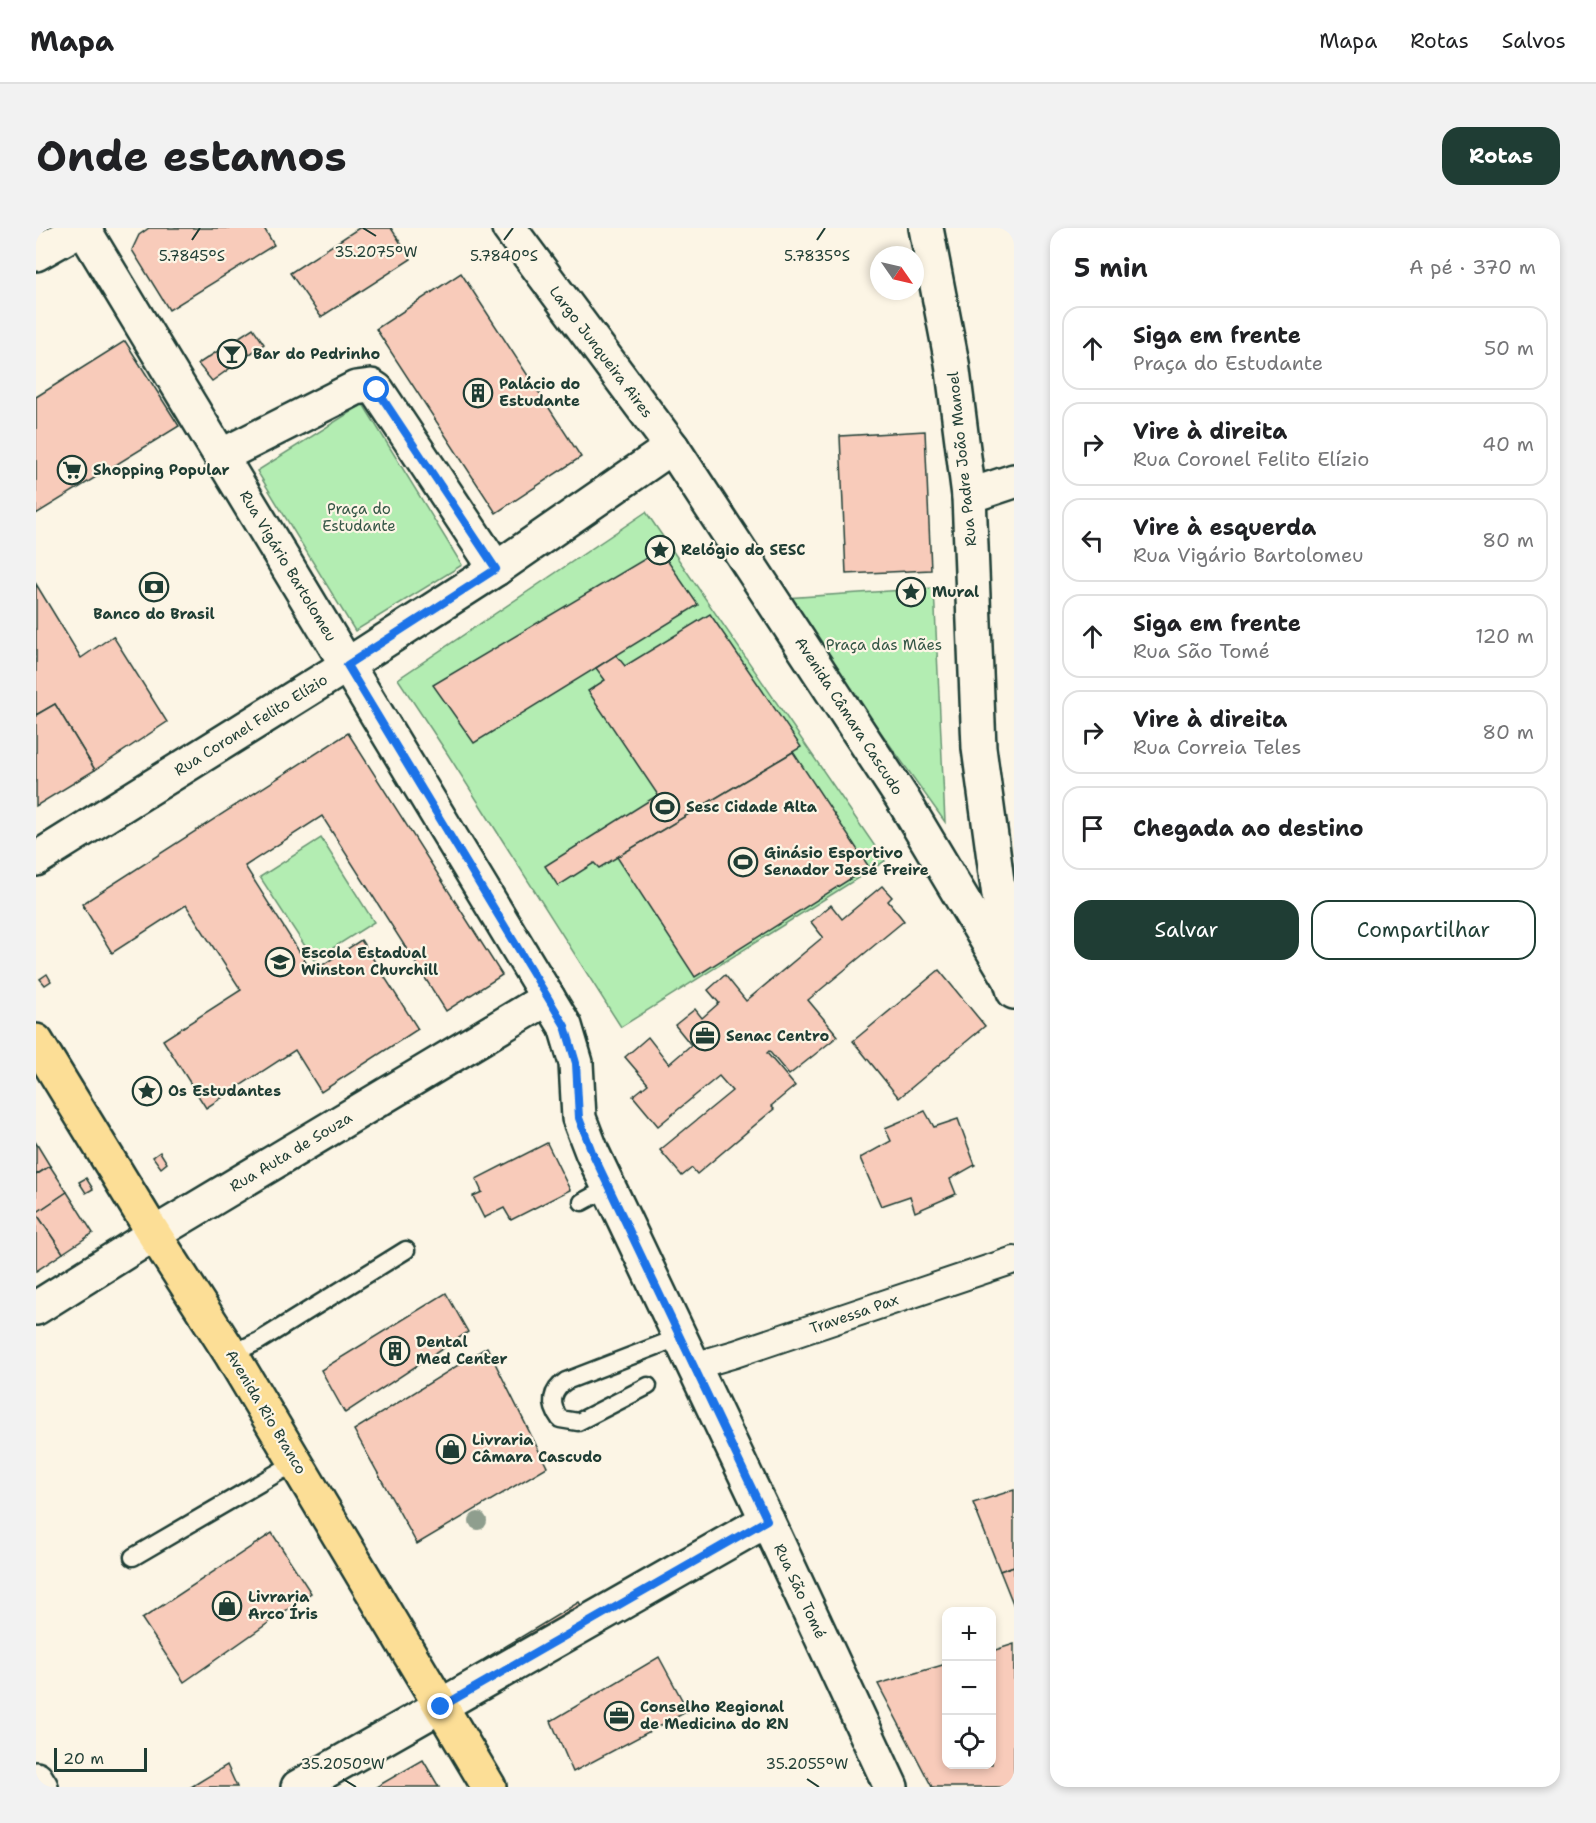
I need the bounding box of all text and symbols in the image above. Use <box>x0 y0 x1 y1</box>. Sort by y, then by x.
text: Mapa <box>30 22 114 60</box>
text: Mapa <box>1319 27 1377 55</box>
text: Rotas <box>1410 27 1469 55</box>
text: Salvos <box>1502 27 1566 55</box>
button: Rotas <box>1442 127 1560 185</box>
text: Onde estamos <box>36 128 347 184</box>
text: 35.2075°W <box>334 242 418 262</box>
text: 5.7845°S <box>159 246 225 266</box>
text: 5.7840°S <box>470 246 538 266</box>
text: 5.7835°S <box>784 246 850 266</box>
north arrow <box>870 246 924 300</box>
text: 5 min <box>1074 250 1148 285</box>
text: A pé · 370 m <box>1409 254 1536 280</box>
street label: Largo Junqueira Aires <box>545 282 657 422</box>
text: Siga em frente <box>1133 321 1301 350</box>
icon: ahead <box>1076 332 1109 365</box>
text: 50 m <box>1484 335 1534 361</box>
bar icon: Bar do Pedrinho <box>216 338 248 370</box>
place label: Bar do Pedrinho <box>253 344 380 364</box>
text: Praça do Estudante <box>1133 350 1323 376</box>
street label: Rua Padre João Manoel <box>943 370 981 547</box>
place label: Palácio do Estudante <box>499 374 580 411</box>
route start <box>363 376 389 402</box>
building icon: Palácio do Estudante <box>462 377 494 409</box>
text: Vire à direita <box>1133 417 1287 446</box>
icon: right <box>1076 428 1109 461</box>
text: 40 m <box>1482 431 1534 457</box>
text: Rua Coronel Felito Elízio <box>1133 446 1369 472</box>
supermarket icon: Shopping Popular <box>56 454 88 486</box>
place label: Shopping Popular <box>93 460 230 480</box>
street label: Rua Vigário Bartolomeu <box>235 487 341 645</box>
park label: Praça do Estudante <box>322 499 396 536</box>
text: Vire à esquerda <box>1133 513 1316 542</box>
icon: left <box>1076 524 1109 557</box>
text: 80 m <box>1482 527 1534 553</box>
place icon: Relógio do SESC <box>644 534 676 566</box>
place label: Relógio do SESC <box>681 540 806 560</box>
text: Rua Vigário Bartolomeu <box>1133 542 1364 568</box>
bank icon: Banco do Brasil <box>138 571 170 603</box>
place icon: Mural <box>895 576 927 608</box>
place label: Mural <box>932 582 979 602</box>
place label: Banco do Brasil <box>93 604 215 624</box>
text: Siga em frente <box>1133 609 1301 638</box>
icon: ahead <box>1076 620 1109 653</box>
text: 120 m <box>1475 623 1534 649</box>
street label: Avenida Câmara Cascudo <box>790 633 908 799</box>
park label: Praça das Mães <box>826 635 942 655</box>
text: Rua São Tomé <box>1133 638 1270 664</box>
street label: Rua Coronel Felito Elízio <box>171 670 331 780</box>
text: Vire à direita <box>1133 705 1287 734</box>
icon: right <box>1076 716 1109 749</box>
text: 80 m <box>1482 719 1534 745</box>
text: Rua Correia Teles <box>1133 734 1301 760</box>
sports icon: Sesc Cidade Alta <box>649 791 681 823</box>
place label: Sesc Cidade Alta <box>686 797 818 817</box>
icon: arrive <box>1076 812 1109 845</box>
text: Chegada ao destino <box>1133 814 1364 843</box>
place label: Ginásio Esportivo Senador Jessé Freire <box>764 843 929 880</box>
sports icon: Ginásio Esportivo Senador Jessé Freire <box>727 846 759 878</box>
button: Salvar <box>1074 900 1299 960</box>
button: Compartilhar <box>1311 900 1536 960</box>
place label: Escola Estadual Winston Churchill <box>301 943 438 980</box>
school or university icon: Escola Estadual Winston Churchill <box>264 946 296 978</box>
office icon: Senac Centro <box>689 1020 721 1052</box>
place label: Senac Centro <box>726 1026 829 1046</box>
place icon: Os Estudantes <box>131 1075 163 1107</box>
place label: Os Estudantes <box>168 1081 281 1101</box>
street label: Rua Auta de Souza <box>226 1107 356 1196</box>
street label: Travessa Pax <box>807 1289 901 1339</box>
place label: Dental Med Center <box>416 1332 508 1369</box>
building icon: Dental Med Center <box>379 1335 411 1367</box>
street label: Avenida Rio Branco <box>221 1346 311 1478</box>
place label: Livraria Câmara Cascudo <box>472 1430 602 1467</box>
shop icon: Livraria Câmara Cascudo <box>435 1433 467 1465</box>
street label: Rua São Tomé <box>769 1540 831 1642</box>
place label: Livraria Arco Íris <box>248 1587 318 1624</box>
shop icon: Livraria Arco Íris <box>211 1590 243 1622</box>
map controls <box>942 1607 996 1769</box>
button: + <box>942 1607 996 1661</box>
button: − <box>942 1661 996 1715</box>
route end <box>427 1693 453 1719</box>
place label: Conselho Regional de Medicina do RN <box>640 1697 789 1734</box>
office icon: Conselho Regional de Medicina do RN <box>603 1700 635 1732</box>
button: locate <box>942 1715 996 1769</box>
scale bar <box>54 1745 147 1772</box>
text: 20 m <box>63 1748 104 1769</box>
text: 35.2050°W <box>301 1754 385 1774</box>
text: 35.2055°W <box>766 1754 848 1774</box>

